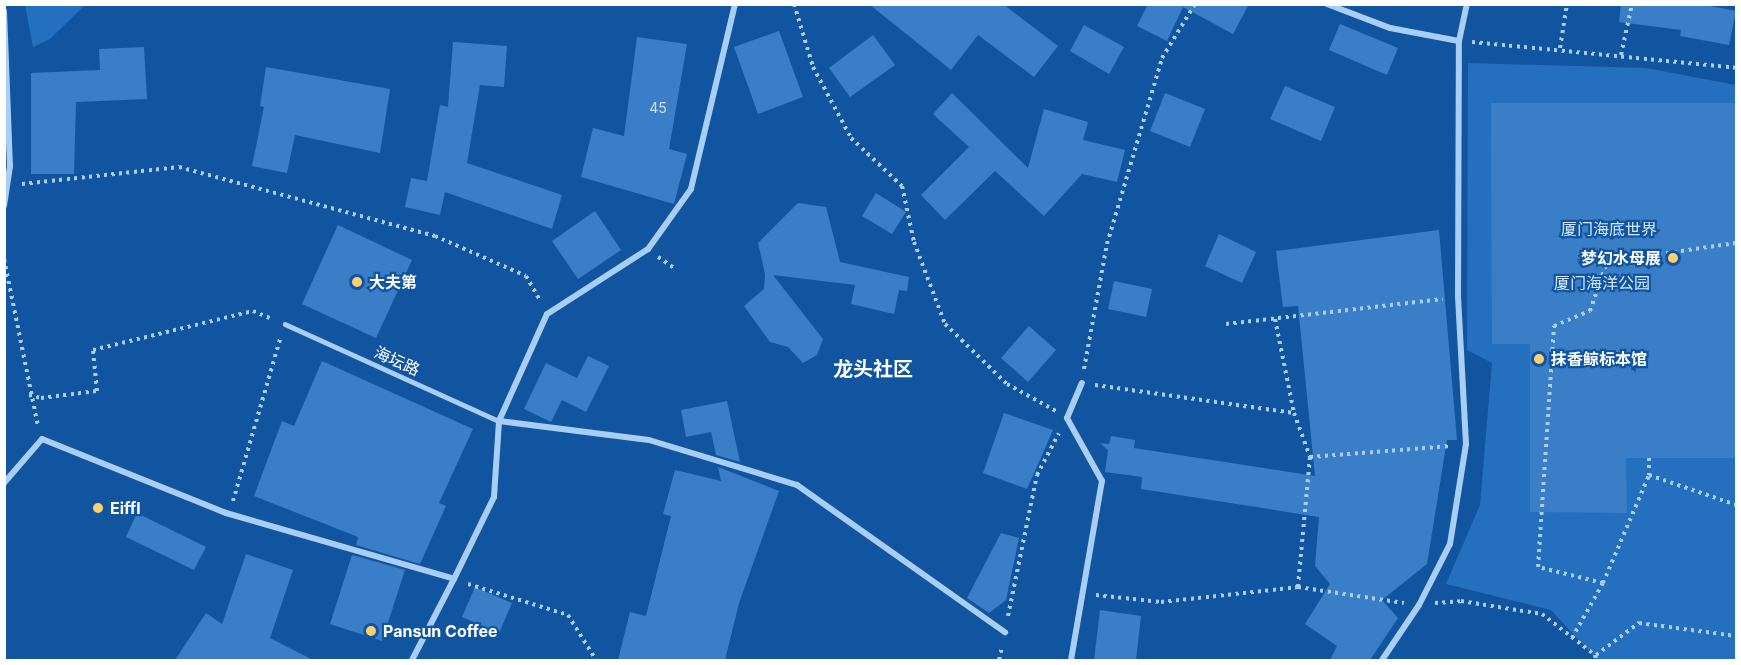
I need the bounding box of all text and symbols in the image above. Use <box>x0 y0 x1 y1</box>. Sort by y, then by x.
house number: 45 <box>649 100 667 116</box>
park label: 厦门海底世界 <box>1561 219 1657 239</box>
place label: 梦幻水母展 <box>1581 248 1661 268</box>
marker: 梦幻水母展 <box>1666 251 1680 265</box>
place label: 大夫第 <box>369 272 417 292</box>
park label: 厦门海洋公园 <box>1554 273 1650 293</box>
marker: 大夫第 <box>350 275 364 289</box>
street label: 海坛路 <box>371 342 423 380</box>
place label: 抹香鲸标本馆 <box>1551 349 1647 369</box>
marker: 抹香鲸标本馆 <box>1532 352 1546 366</box>
district label: 龙头社区 <box>833 357 913 381</box>
place label: Eiffl <box>110 498 140 518</box>
marker: Eiffl <box>91 501 105 515</box>
place label: Pansun Coffee <box>383 621 498 641</box>
marker: Pansun Coffee <box>364 624 378 638</box>

